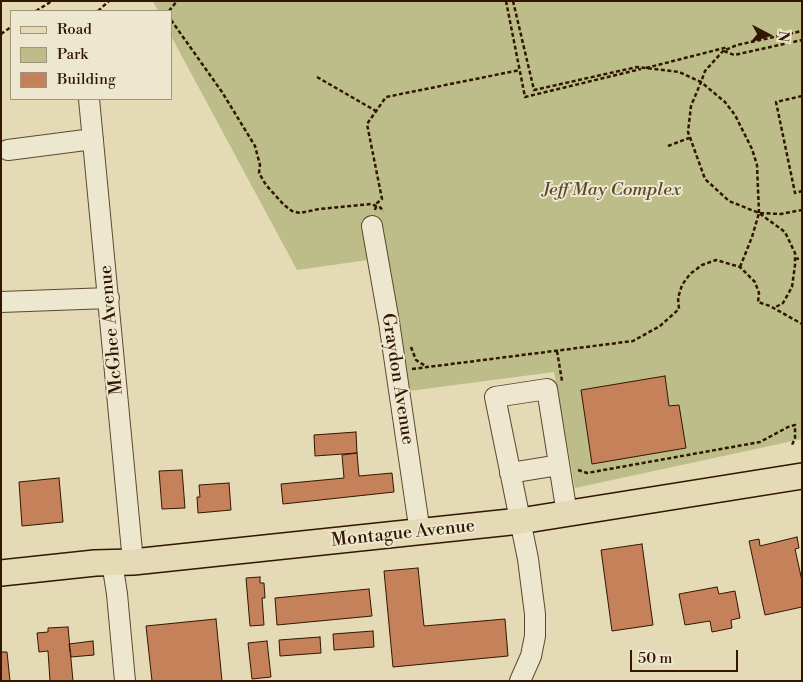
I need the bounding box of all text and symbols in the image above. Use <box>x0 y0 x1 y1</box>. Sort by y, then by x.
legend <box>10 10 172 100</box>
north arrow <box>743 10 793 60</box>
text: Road <box>57 20 92 39</box>
text: N <box>773 30 792 43</box>
text: Park <box>57 45 88 64</box>
text: Building <box>57 70 116 89</box>
park label: Jeff May Complex <box>543 180 681 202</box>
street label: McGhee Avenue <box>96 264 128 396</box>
street label: Graydon Avenue <box>376 312 418 446</box>
street label: Montague Avenue <box>330 516 476 552</box>
scale bar <box>633 640 740 672</box>
text: 50 m <box>638 649 672 668</box>

